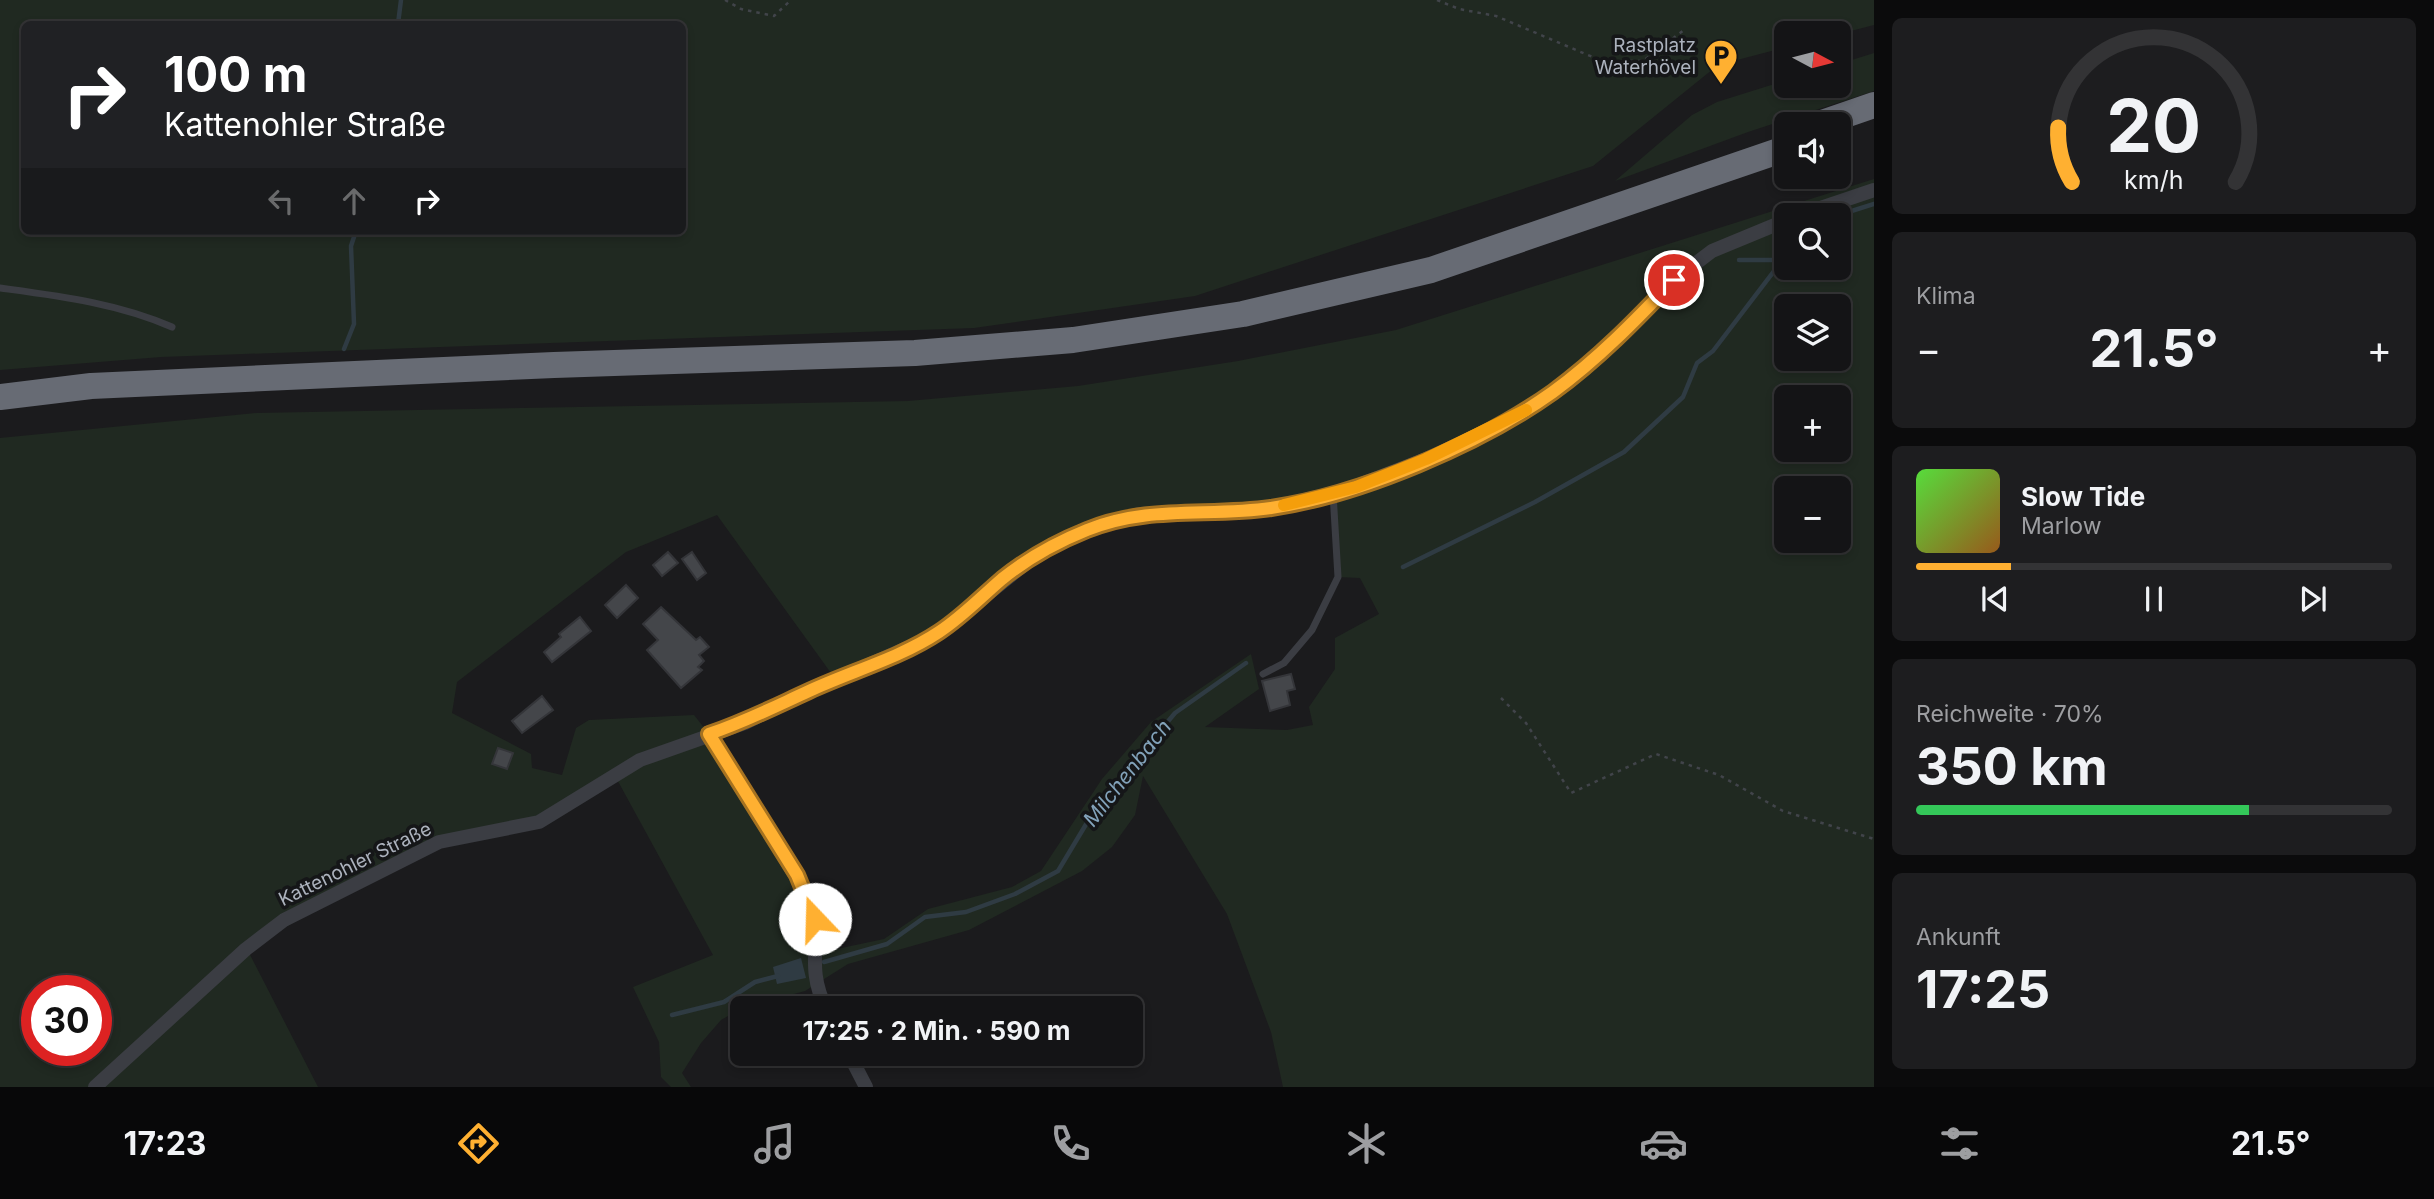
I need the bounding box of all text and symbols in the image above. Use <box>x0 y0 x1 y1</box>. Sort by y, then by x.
north arrow <box>1774 21 1852 98</box>
map controls <box>1774 21 1851 553</box>
place label: Rastplatz Waterhövel <box>1595 34 1696 79</box>
parking icon: Rastplatz Waterhövel <box>1702 37 1740 86</box>
text: 100 m <box>164 45 308 104</box>
icon: right <box>49 49 140 140</box>
text: 20 <box>2107 81 2201 170</box>
text: Kattenohler Straße <box>164 105 446 144</box>
button: sound <box>1774 112 1851 189</box>
text: km/h <box>2124 165 2184 195</box>
icon: left <box>262 182 300 220</box>
icon: ahead <box>335 182 373 220</box>
icon: right <box>408 182 446 220</box>
button: search <box>1774 203 1851 280</box>
pin <box>1644 250 1704 310</box>
icon: arrive <box>1655 261 1693 299</box>
text: Klima <box>1916 282 1976 310</box>
button: layers <box>1774 294 1851 371</box>
text: 21.5° <box>2089 317 2219 380</box>
text: − <box>1916 326 1941 372</box>
text: + <box>2367 326 2392 372</box>
button: + <box>1774 385 1851 462</box>
button: − <box>1774 476 1851 553</box>
text: Slow Tide <box>2021 481 2145 512</box>
text: Marlow <box>2021 512 2101 540</box>
icon: previous <box>1976 580 2014 618</box>
icon: pause <box>2135 580 2173 618</box>
icon: next <box>2294 580 2332 618</box>
text: Reichweite · 70% <box>1916 700 2104 728</box>
water label: Milchenbach <box>1078 715 1176 831</box>
text: 350 km <box>1916 735 2108 798</box>
street label: Kattenohler Straße <box>275 817 435 911</box>
position arrow <box>778 882 852 956</box>
text: Ankunft <box>1916 923 2001 951</box>
text: 17:25 <box>1916 958 2050 1021</box>
speed limit sign: 30 <box>21 975 112 1066</box>
text: 17:25 · 2 Min. · 590 m <box>803 1015 1070 1046</box>
icon: directions <box>454 1119 503 1168</box>
icon: music <box>750 1119 799 1168</box>
icon: phone <box>1046 1119 1095 1168</box>
icon: climate <box>1342 1119 1391 1168</box>
icon: car <box>1639 1119 1688 1168</box>
icon: filters <box>1935 1119 1984 1168</box>
text: 17:23 <box>124 1124 206 1163</box>
text: 21.5° <box>2231 1124 2310 1163</box>

